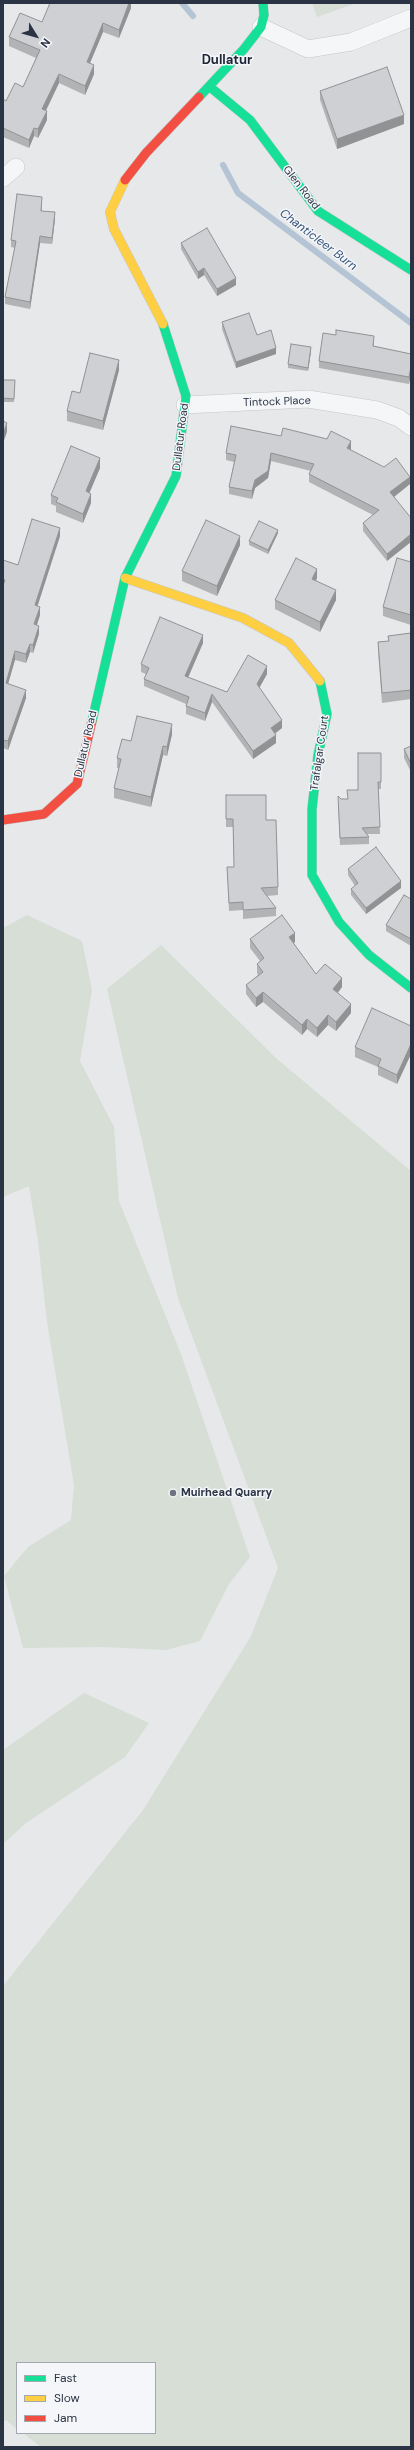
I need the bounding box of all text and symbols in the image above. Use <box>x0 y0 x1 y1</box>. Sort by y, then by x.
north arrow <box>16 16 56 56</box>
text: N <box>38 36 54 51</box>
district label: Dullatur <box>202 53 252 69</box>
street label: Glen Road <box>280 163 322 213</box>
water label: Chanticleer Burn <box>276 206 360 274</box>
street label: Tintock Place <box>243 394 311 410</box>
street label: Dullatur Road <box>170 403 192 471</box>
street label: Dullatur Road <box>72 709 100 779</box>
street label: Trafalgar Court <box>308 715 332 791</box>
place label: Muirhead Quarry <box>181 1486 272 1500</box>
marker: Muirhead Quarry <box>168 1488 178 1498</box>
legend <box>16 2362 156 2434</box>
text: Fast <box>54 2370 77 2386</box>
text: Slow <box>54 2390 80 2406</box>
text: Jam <box>54 2410 77 2426</box>

